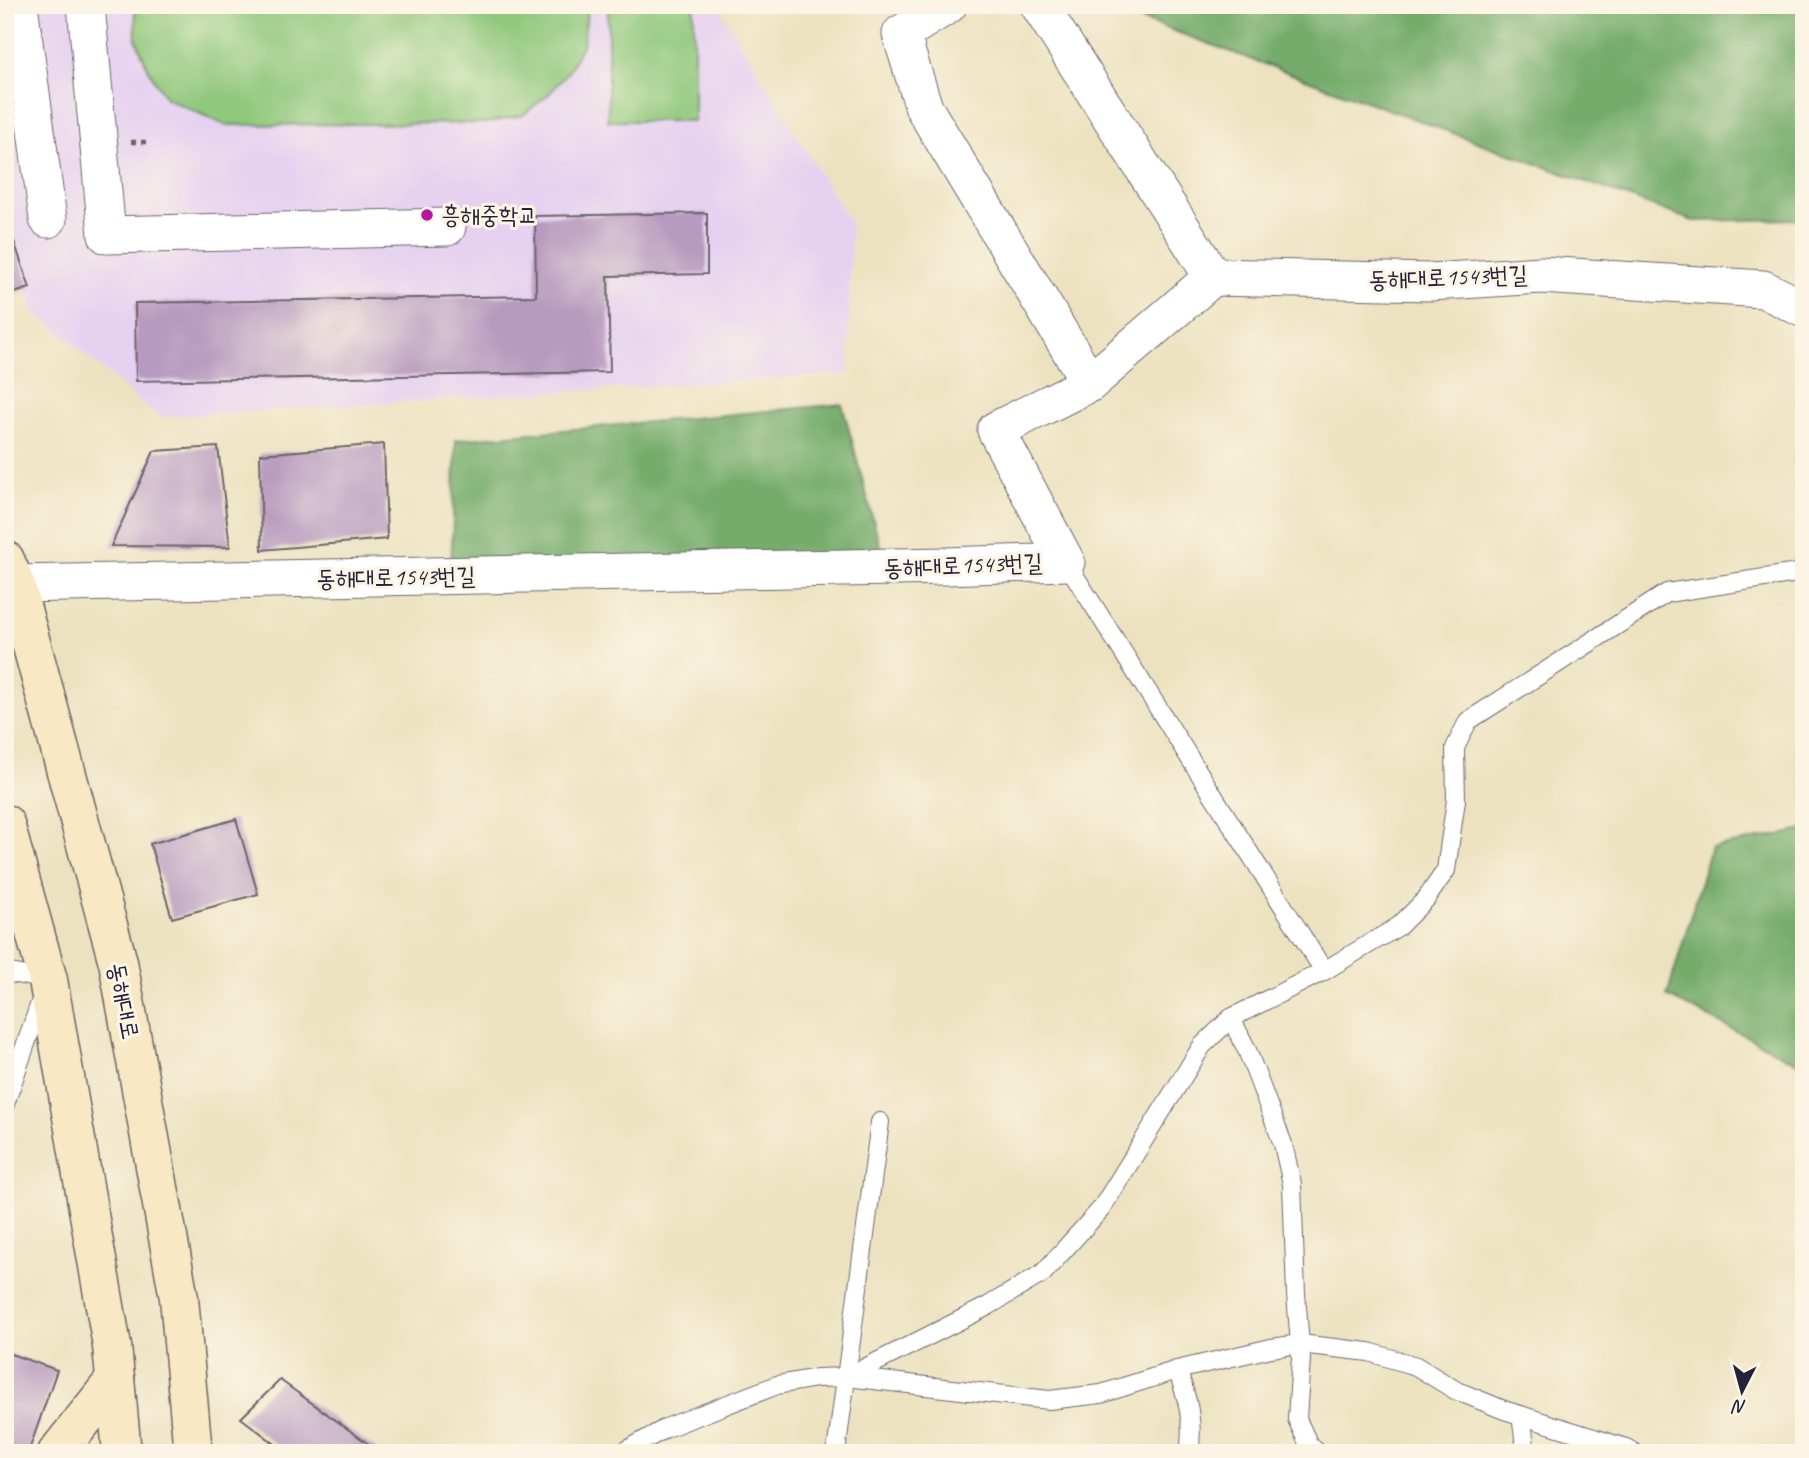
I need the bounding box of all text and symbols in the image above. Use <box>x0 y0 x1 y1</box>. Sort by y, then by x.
place label: 흥해중학교 <box>441 200 538 230</box>
marker: 흥해중학교 <box>419 207 435 223</box>
street label: 동해대로1543번길 <box>1368 259 1528 295</box>
street label: 동해대로1543번길 <box>883 547 1043 583</box>
street label: 동해대로1543번길 <box>316 561 476 593</box>
street label: 동해대로 <box>102 960 146 1042</box>
north arrow <box>1708 1356 1778 1426</box>
text: N <box>1730 1394 1747 1419</box>

